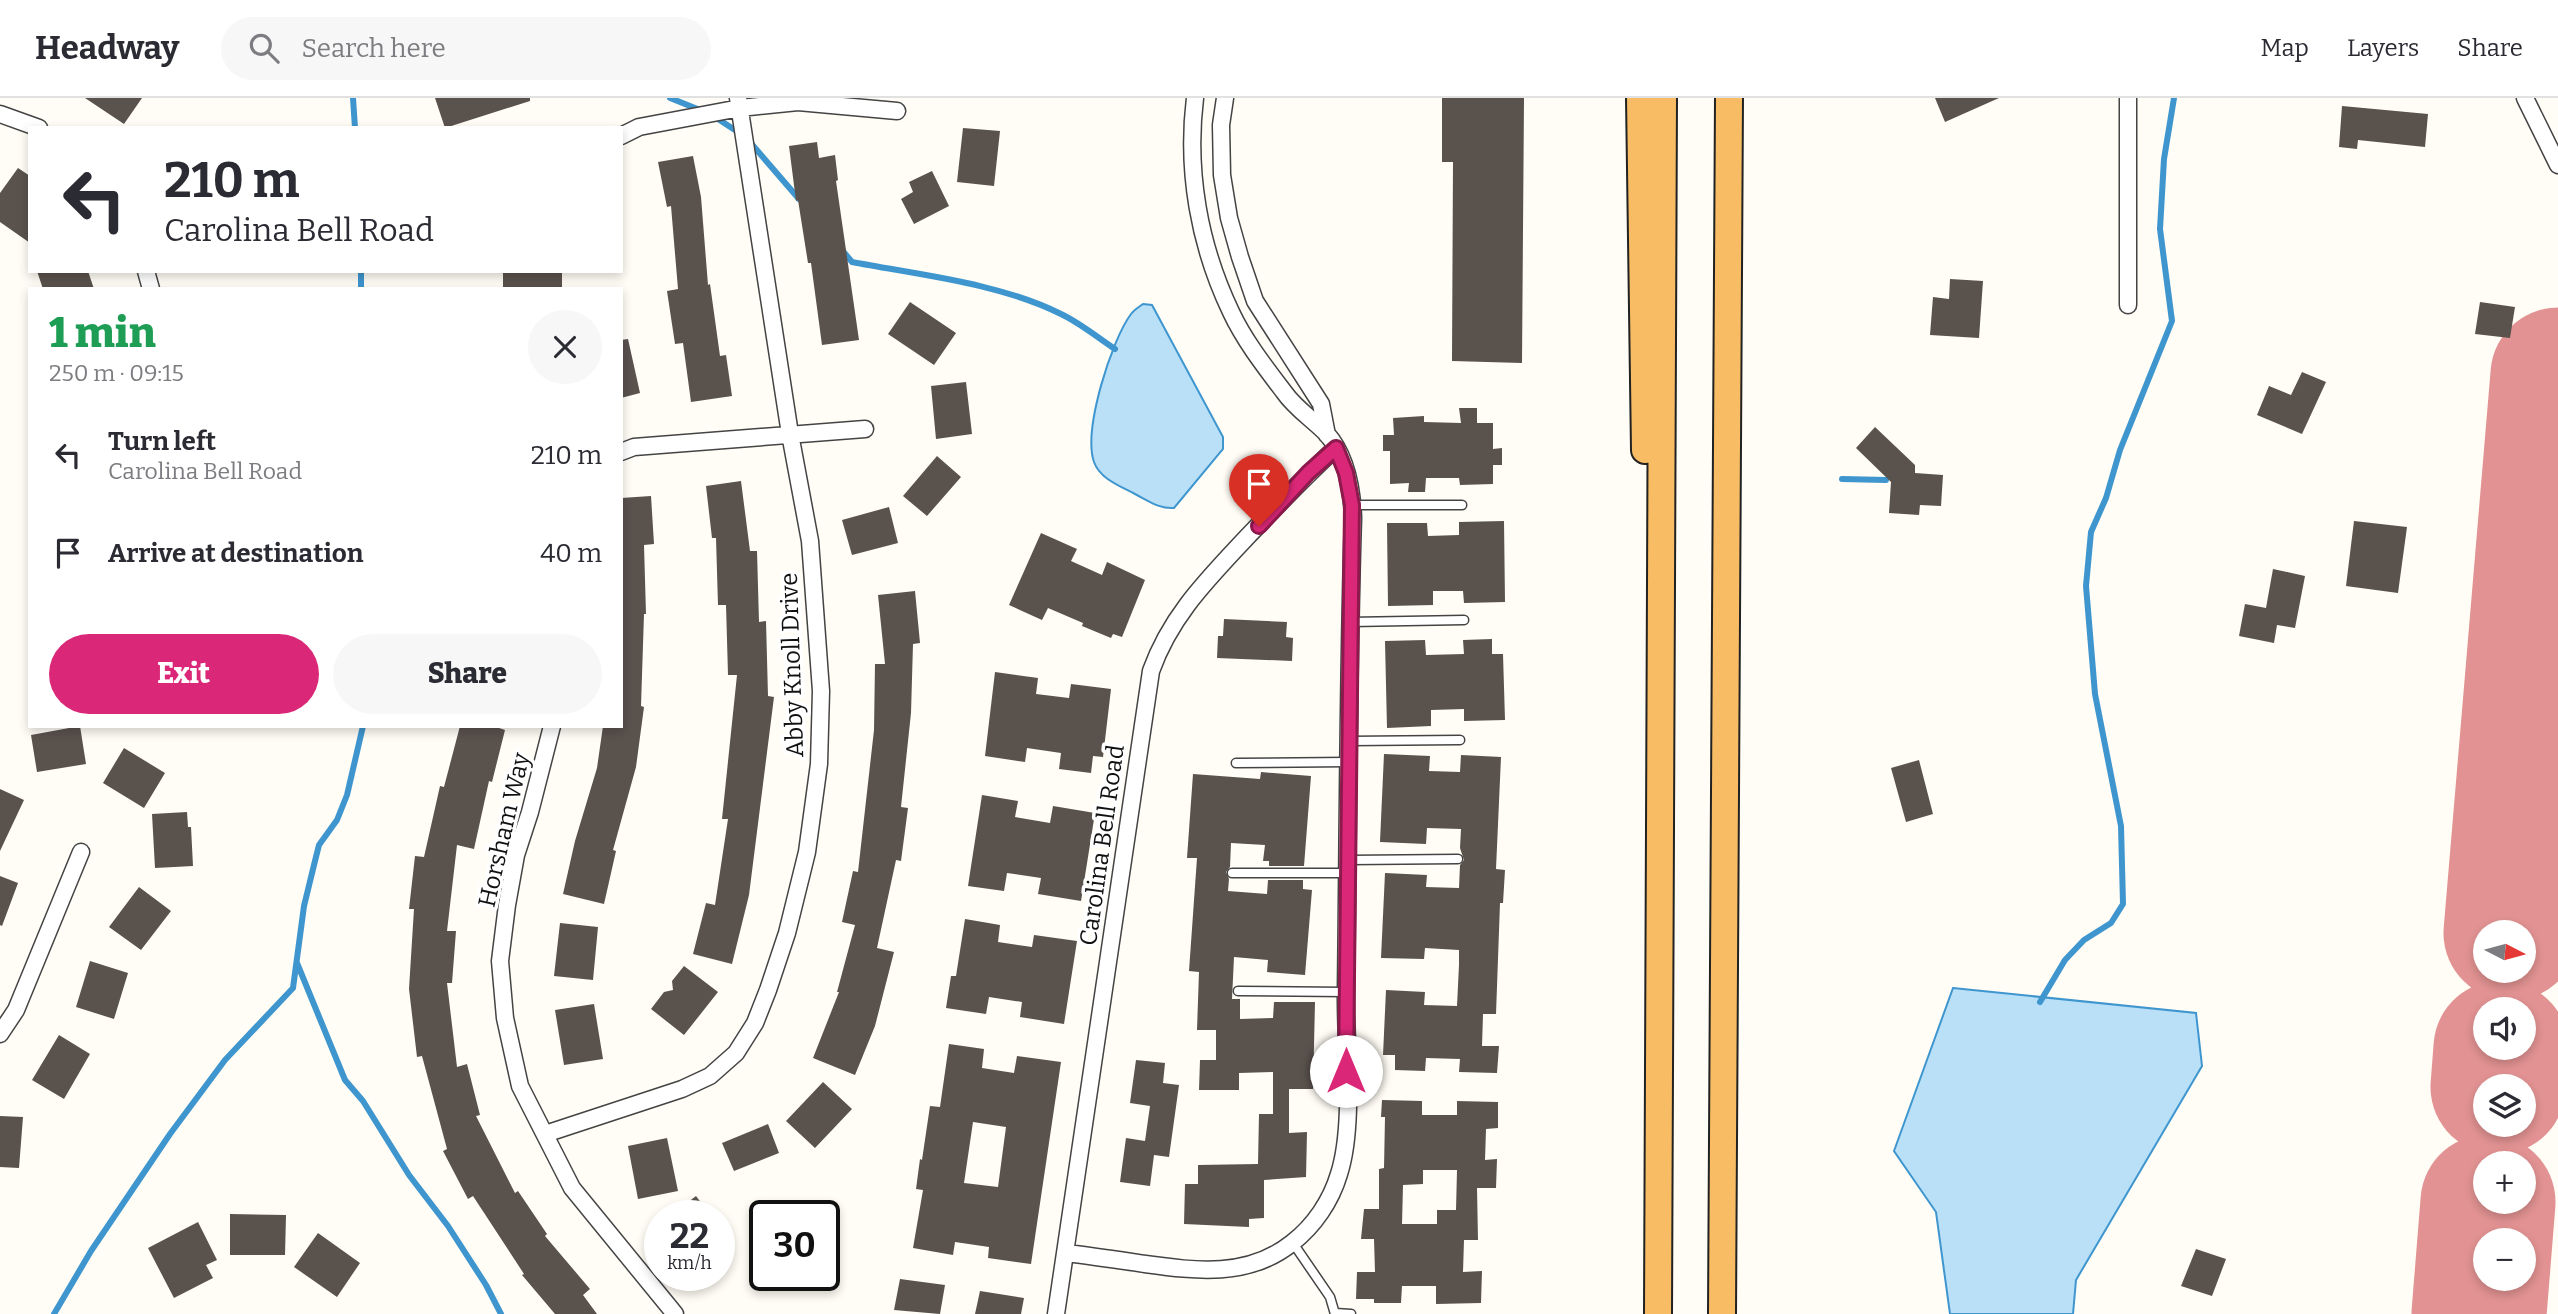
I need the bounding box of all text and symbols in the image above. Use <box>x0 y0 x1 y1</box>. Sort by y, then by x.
search box <box>221 17 711 80</box>
text: Headway <box>35 28 179 68</box>
icon: search <box>245 29 283 67</box>
text: Search here <box>301 33 446 64</box>
text: Map <box>2261 34 2309 62</box>
text: Layers <box>2347 34 2419 62</box>
text: Share <box>2457 34 2523 62</box>
text: 210 m <box>164 151 299 210</box>
icon: left <box>49 154 140 245</box>
text: Carolina Bell Road <box>164 211 434 249</box>
text: 1 min <box>49 308 156 358</box>
button: close <box>528 310 602 384</box>
text: 250 m · 09:15 <box>49 359 184 387</box>
text: Turn left <box>108 426 216 457</box>
icon: left <box>49 436 87 474</box>
text: 210 m <box>531 440 602 471</box>
pin <box>1229 454 1289 526</box>
text: Carolina Bell Road <box>108 457 302 485</box>
icon: arrive <box>1240 465 1278 503</box>
icon: arrive <box>49 534 87 572</box>
text: Arrive at destination <box>108 538 363 569</box>
text: 40 m <box>540 538 602 569</box>
street label: Abby Knoll Drive <box>775 572 809 758</box>
button: Exit <box>49 634 319 714</box>
button: Share <box>333 634 602 714</box>
street label: Carolina Bell Road <box>1074 743 1130 947</box>
street label: Horsham Way <box>473 750 535 910</box>
north arrow <box>2473 920 2536 984</box>
map controls <box>2473 920 2536 1291</box>
button: sound <box>2473 997 2536 1060</box>
position arrow <box>1309 1034 1383 1108</box>
button: layers <box>2473 1074 2536 1137</box>
button: + <box>2473 1151 2536 1214</box>
speed limit sign: 30 <box>749 1200 840 1291</box>
text: 22 <box>670 1215 709 1257</box>
button: − <box>2473 1228 2536 1291</box>
text: km/h <box>667 1252 712 1274</box>

